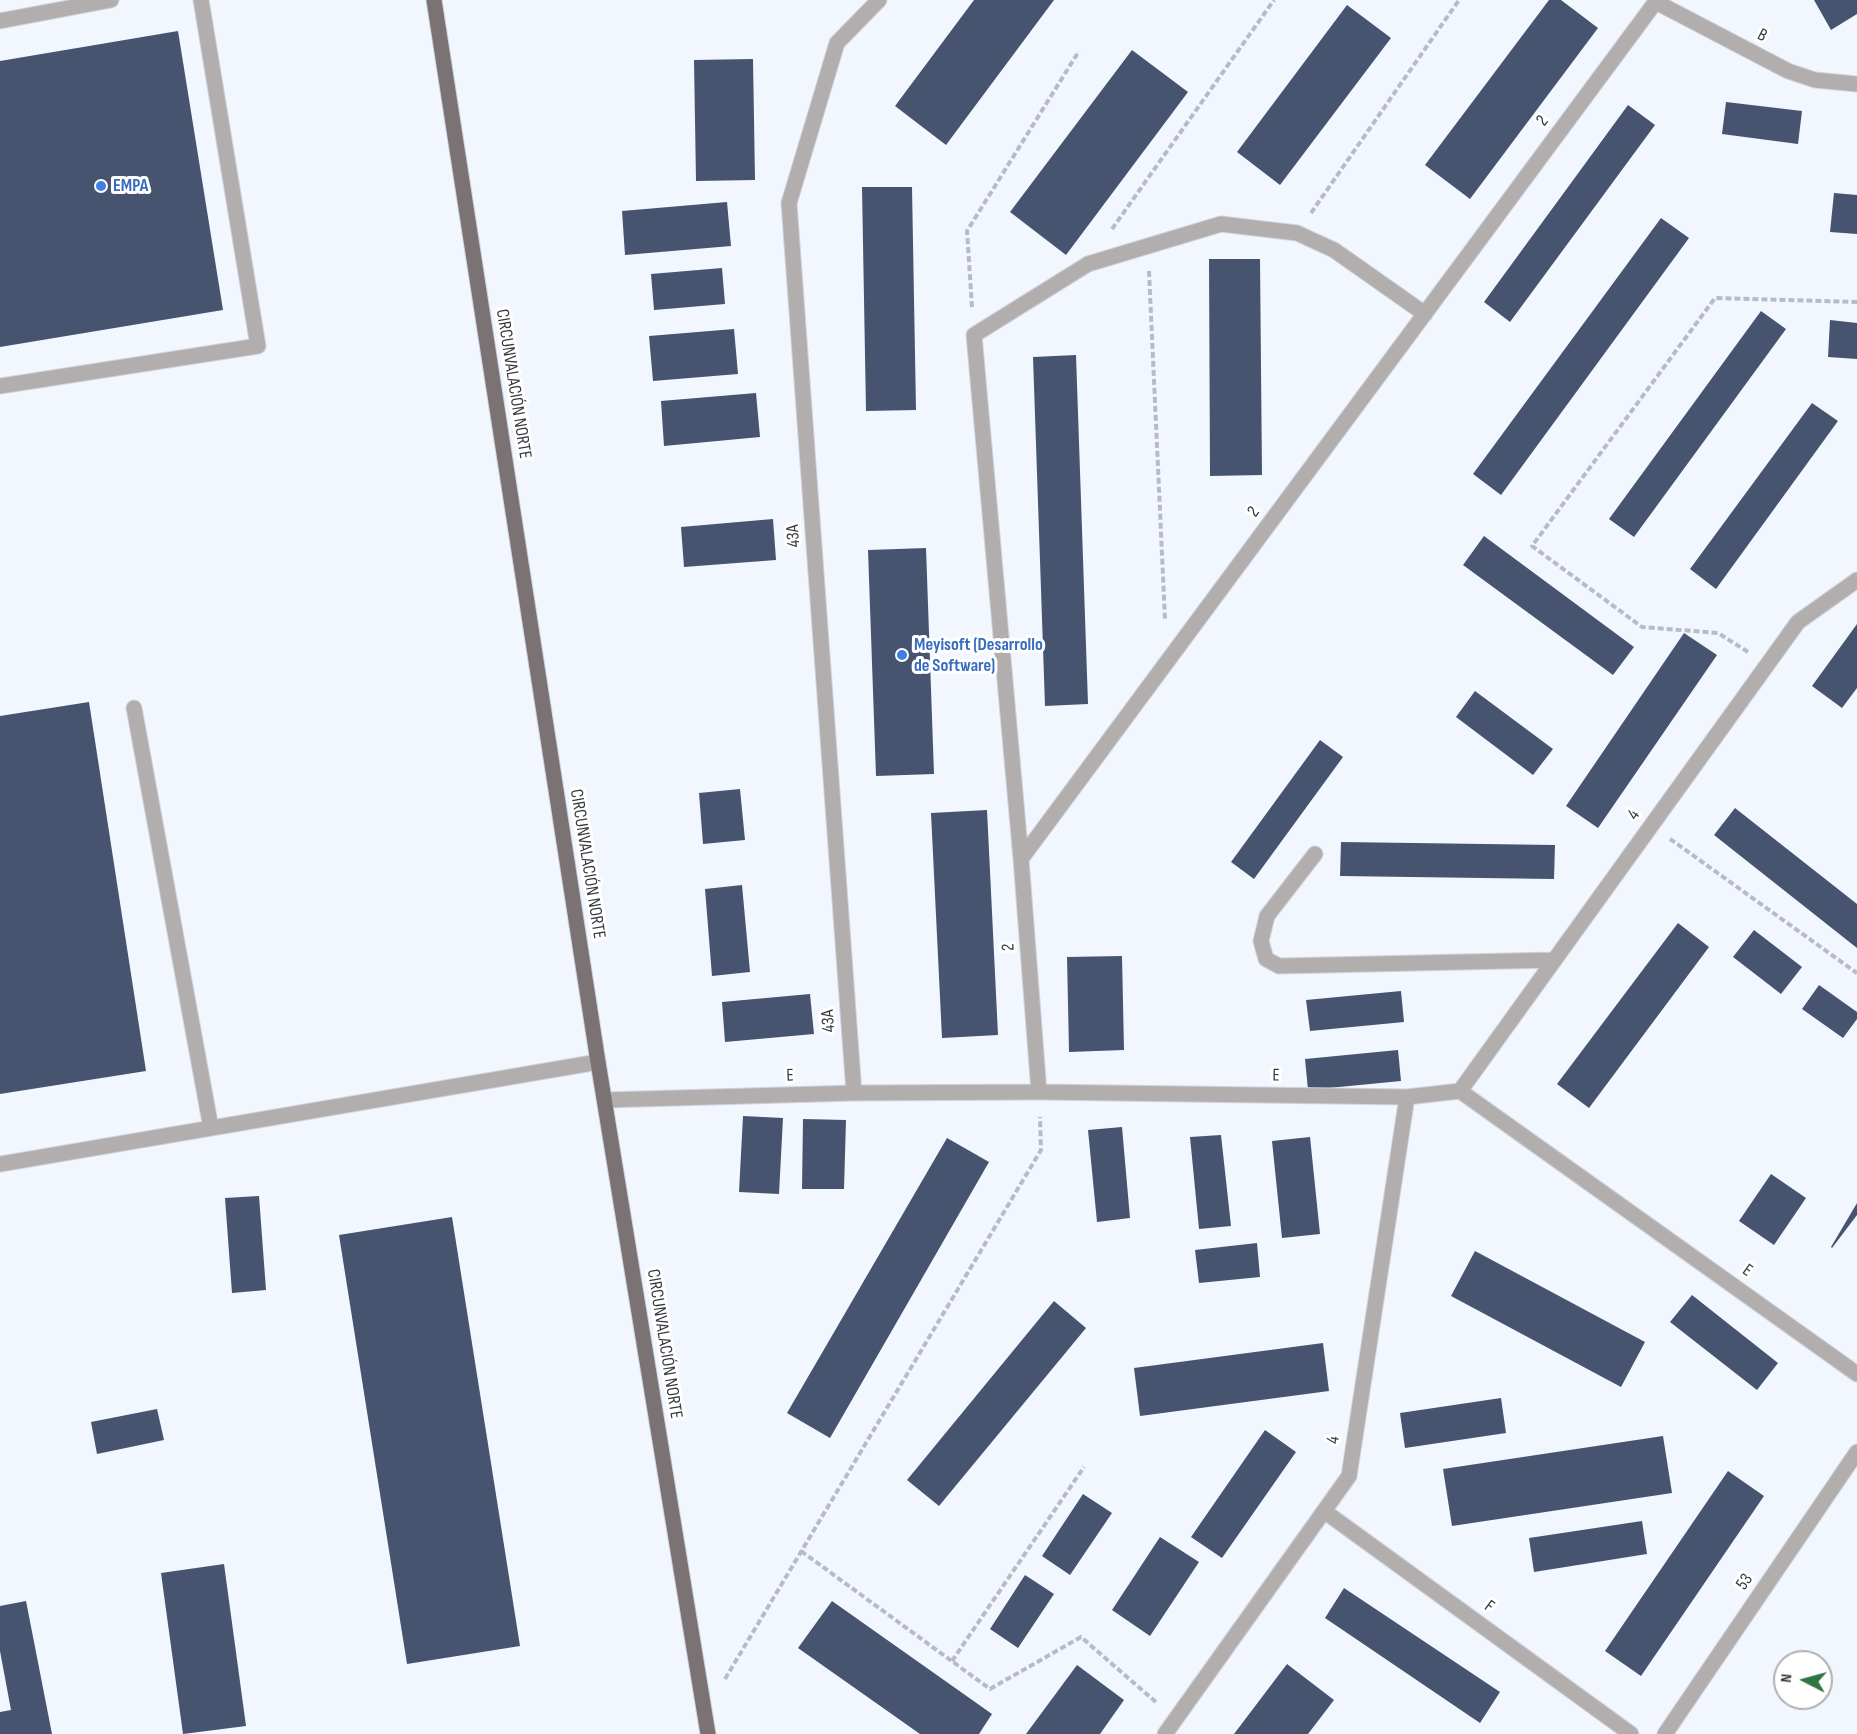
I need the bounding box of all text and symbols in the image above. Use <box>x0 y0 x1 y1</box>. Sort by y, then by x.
street label: B <box>1753 25 1771 47</box>
street label: 2 <box>1532 112 1554 130</box>
place label: EMPA <box>113 175 148 197</box>
marker: EMPA <box>94 179 108 193</box>
street label: CIRCUNVALACIÓN NORTE <box>491 308 535 460</box>
street label: 2 <box>1243 503 1265 521</box>
street label: 43A <box>782 524 806 548</box>
place label: Meyisoft (Desarrollo de Software) <box>914 634 1043 676</box>
marker: Meyisoft (Desarrollo de Software) <box>895 648 909 662</box>
street label: CIRCUNVALACIÓN NORTE <box>565 788 609 940</box>
street label: 4 <box>1623 806 1645 824</box>
street label: 2 <box>998 943 1020 951</box>
street label: 43A <box>817 1009 841 1033</box>
street label: E <box>786 1065 794 1087</box>
street label: E <box>1272 1065 1280 1087</box>
street label: E <box>1738 1260 1756 1282</box>
street label: CIRCUNVALACIÓN NORTE <box>642 1268 686 1420</box>
street label: 4 <box>1323 1435 1345 1445</box>
street label: 53 <box>1732 1570 1758 1594</box>
street label: F <box>1480 1596 1498 1618</box>
north arrow <box>1773 1650 1833 1710</box>
text: N <box>1777 1673 1796 1684</box>

